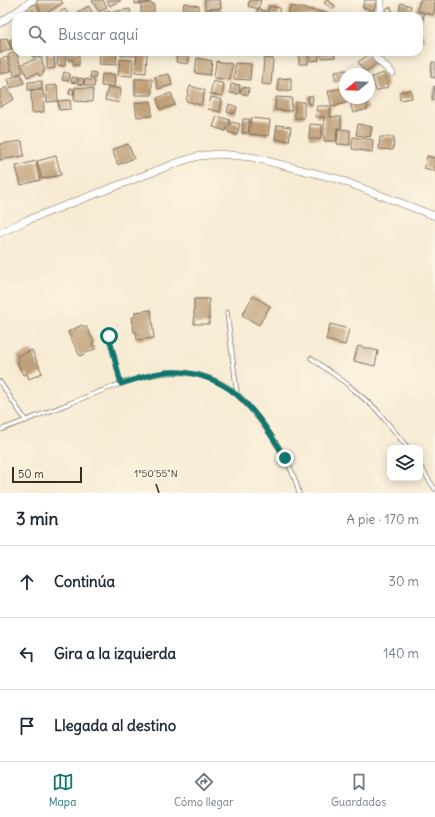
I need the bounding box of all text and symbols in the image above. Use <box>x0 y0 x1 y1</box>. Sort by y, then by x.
search box <box>12 12 423 56</box>
icon: search <box>26 23 48 45</box>
text: Buscar aquí <box>58 25 138 44</box>
north arrow <box>339 68 375 104</box>
route start <box>100 327 118 345</box>
map controls <box>387 445 423 481</box>
button: layers <box>387 445 423 481</box>
route end <box>276 449 294 467</box>
scale bar <box>12 465 82 484</box>
text: 50 m <box>18 467 44 481</box>
text: 1°50'55"N <box>134 467 178 480</box>
text: 3 min <box>16 508 58 530</box>
text: A pie · 170 m <box>347 511 419 528</box>
icon: ahead <box>16 571 38 593</box>
text: Continúa <box>54 572 115 591</box>
text: 30 m <box>389 573 419 590</box>
icon: left <box>16 643 38 665</box>
text: Gira a la izquierda <box>54 644 176 663</box>
text: 140 m <box>383 645 419 662</box>
icon: arrive <box>16 715 38 737</box>
text: Llegada al destino <box>54 716 176 735</box>
tab: Mapa <box>49 771 76 809</box>
tab: Cómo llegar <box>174 771 233 809</box>
tab: Guardados <box>331 771 386 809</box>

